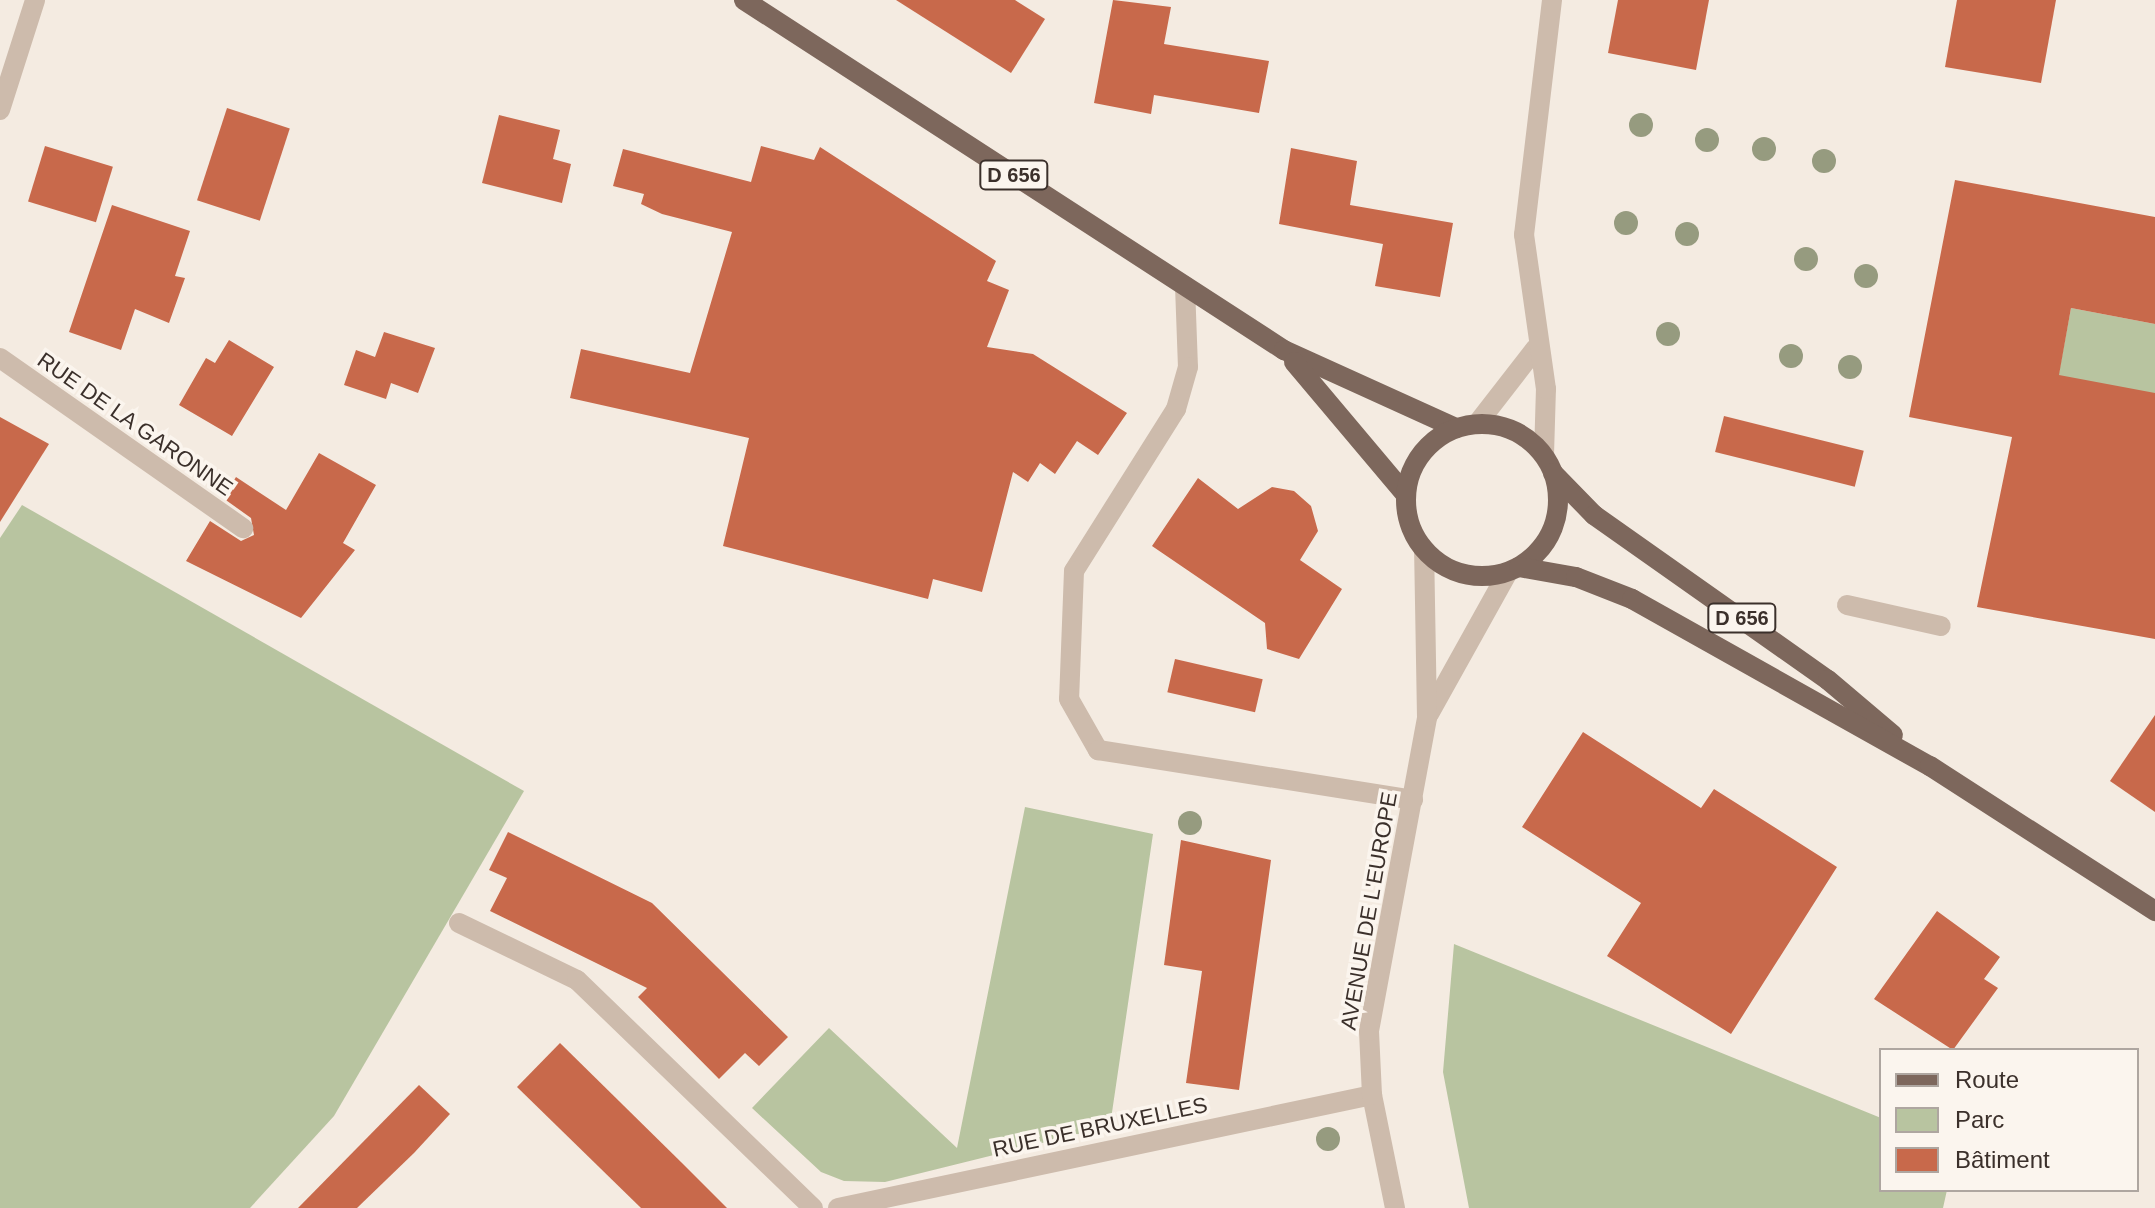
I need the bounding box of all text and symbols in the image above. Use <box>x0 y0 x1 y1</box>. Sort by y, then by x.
road number: D 656 <box>978 159 1050 191</box>
street label: RUE DE LA GARONNE <box>32 346 238 502</box>
road number: D 656 <box>1706 602 1778 634</box>
street label: AVENUE DE L'EUROPE <box>1335 790 1403 1032</box>
legend <box>1879 1048 2139 1192</box>
text: Route <box>1955 1066 2019 1093</box>
street label: RUE DE BRUXELLES <box>990 1091 1210 1163</box>
text: Parc <box>1955 1106 2004 1133</box>
text: Bâtiment <box>1955 1146 2050 1173</box>

